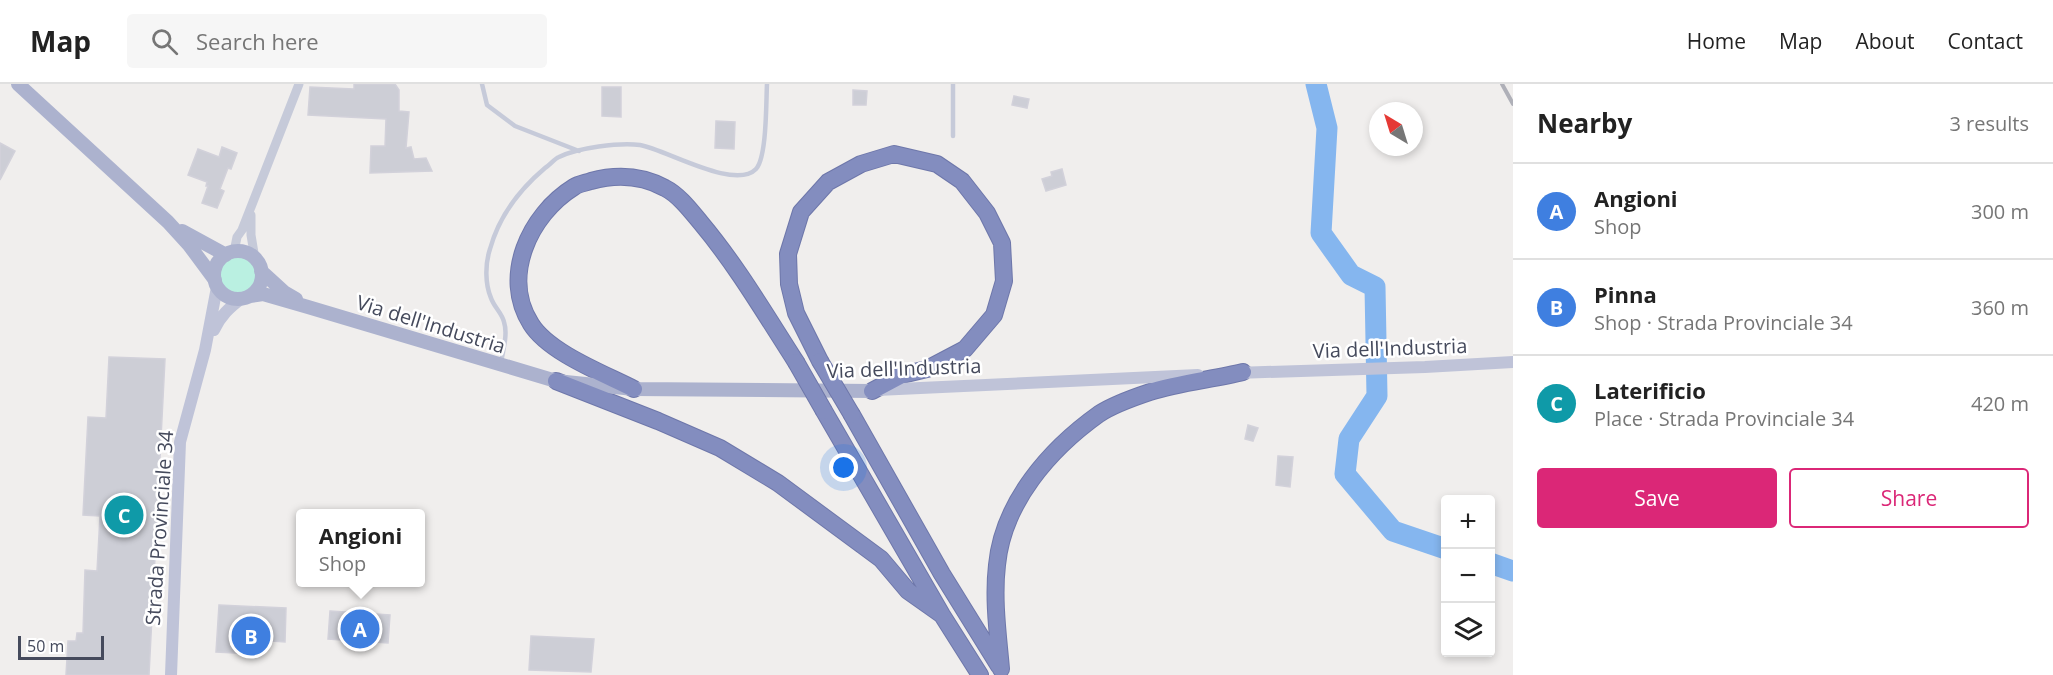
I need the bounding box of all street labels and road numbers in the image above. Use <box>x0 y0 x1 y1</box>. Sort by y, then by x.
street label: Via dell'Industria <box>353 288 509 360</box>
street label: Via dell'Industria <box>1312 332 1468 364</box>
street label: Via dell'Industria <box>826 352 982 384</box>
street label: Strada Provinciale 34 <box>139 429 179 626</box>

